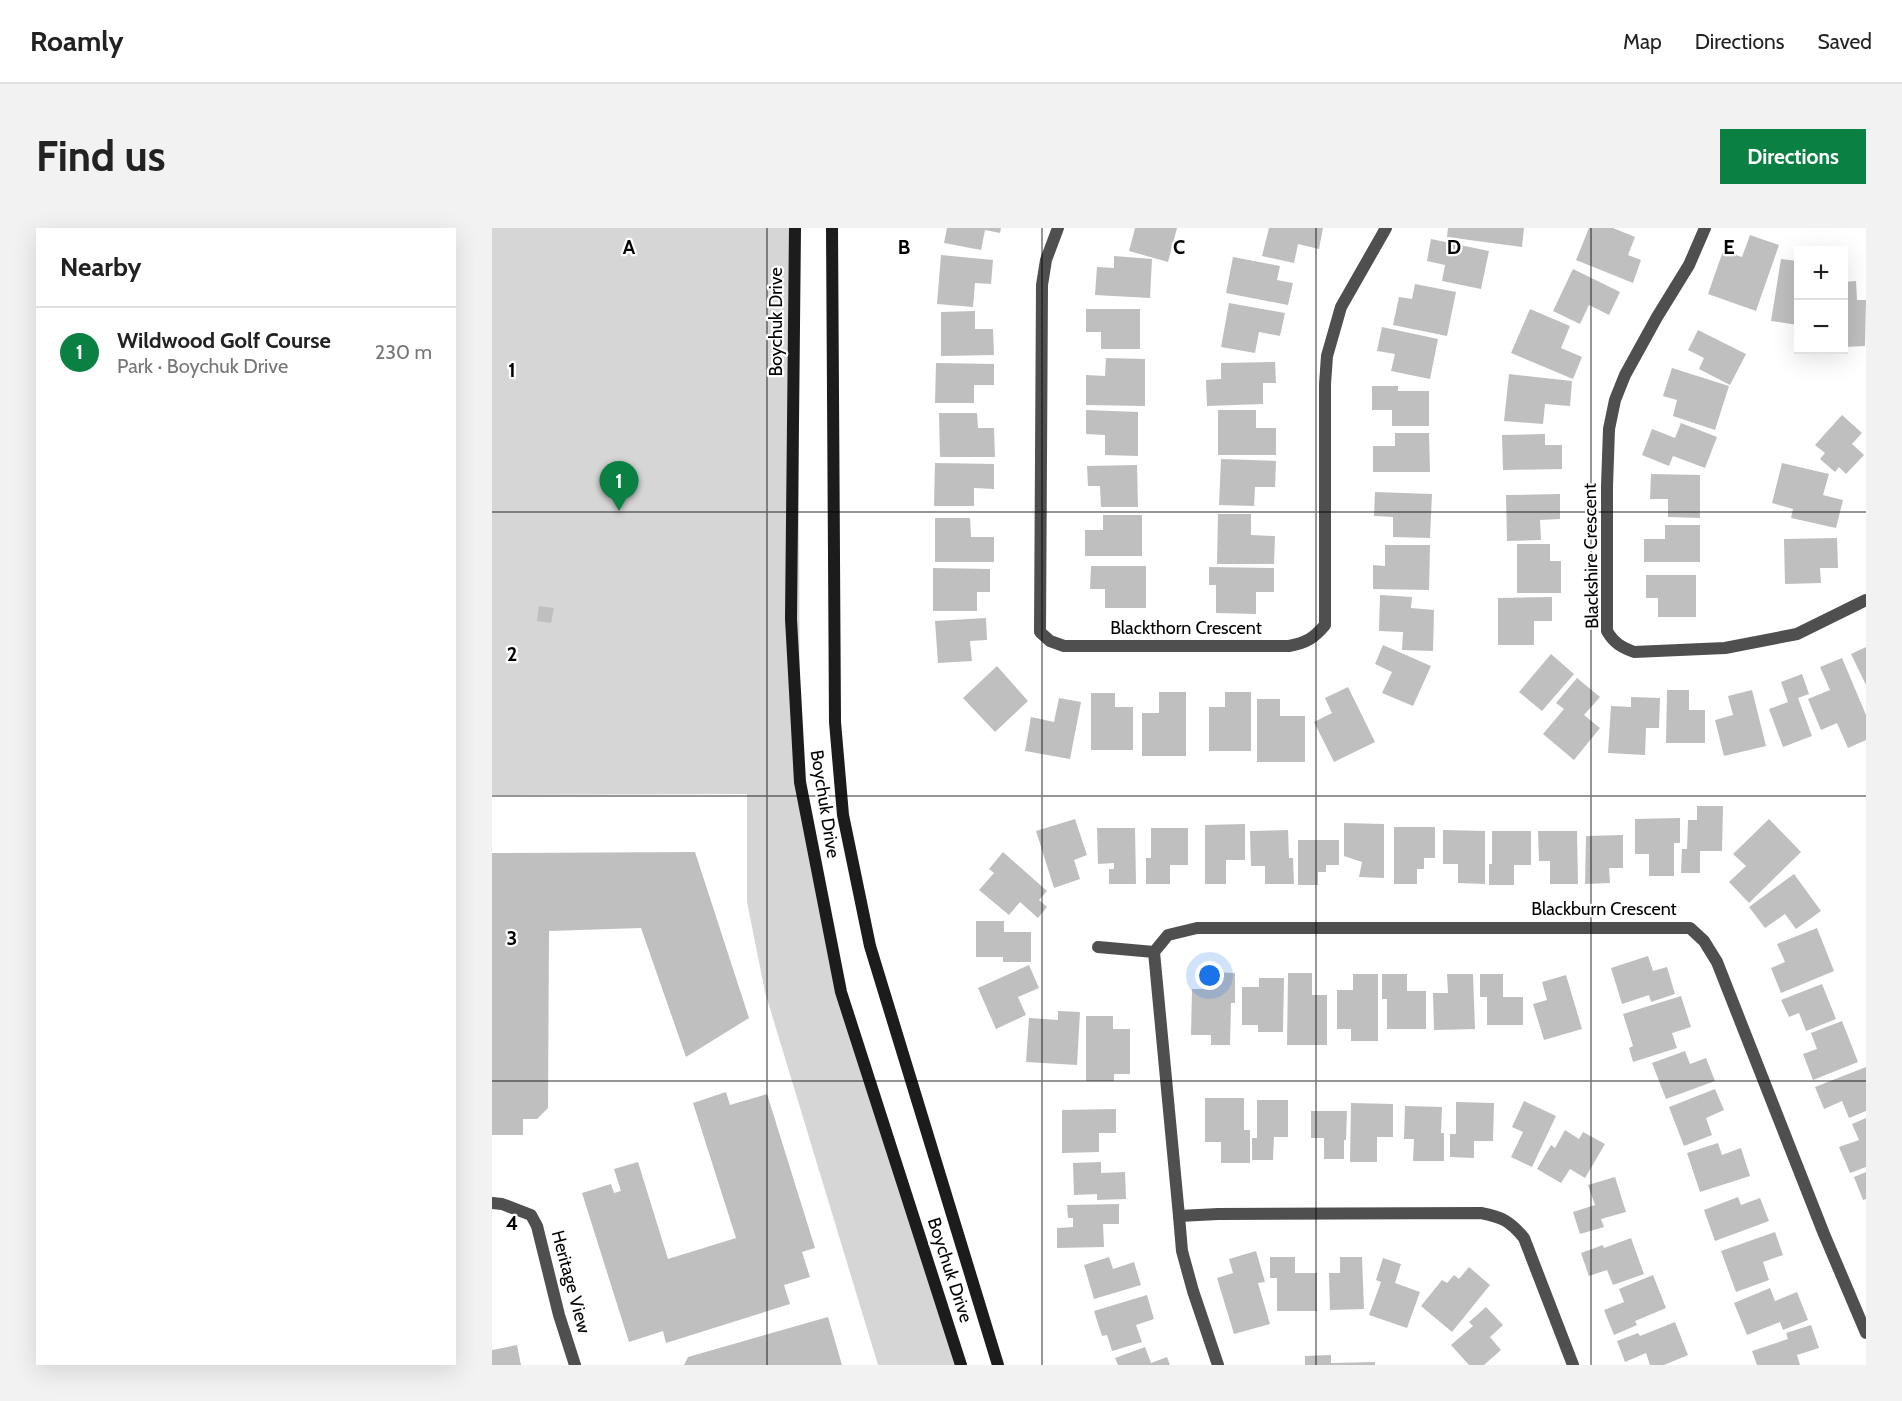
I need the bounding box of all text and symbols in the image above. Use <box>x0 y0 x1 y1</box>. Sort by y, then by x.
text: Roamly <box>30 24 124 58</box>
text: Map <box>1623 29 1662 54</box>
text: Directions <box>1695 29 1784 54</box>
text: Saved <box>1817 29 1872 54</box>
button: Directions <box>1720 129 1866 184</box>
text: Find us <box>36 130 165 182</box>
text: A <box>623 235 636 259</box>
text: B <box>898 235 910 259</box>
text: C <box>1173 235 1185 259</box>
text: D <box>1447 235 1461 259</box>
text: E <box>1723 235 1735 259</box>
map controls <box>1794 246 1848 354</box>
button: + <box>1794 246 1848 300</box>
text: Nearby <box>60 251 141 283</box>
street label: Boychuk Drive <box>765 267 787 377</box>
button: − <box>1794 300 1848 354</box>
text: Wildwood Golf Course <box>117 327 331 354</box>
text: 1 <box>76 340 83 364</box>
text: 230 m <box>375 340 432 364</box>
text: Park · Boychuk Drive <box>117 354 288 378</box>
text: 1 <box>508 358 516 382</box>
pin: 1 <box>600 462 638 511</box>
street label: Blackshire Crescent <box>1579 483 1603 629</box>
street label: Blackthorn Crescent <box>1110 617 1262 639</box>
text: 2 <box>507 642 517 666</box>
street label: Boychuk Drive <box>806 748 844 860</box>
street label: Blackburn Crescent <box>1531 898 1677 920</box>
text: 3 <box>507 926 517 950</box>
your location <box>1195 961 1224 990</box>
text: 4 <box>506 1211 518 1235</box>
street label: Boychuk Drive <box>923 1215 977 1325</box>
street label: Heritage View <box>547 1228 595 1336</box>

